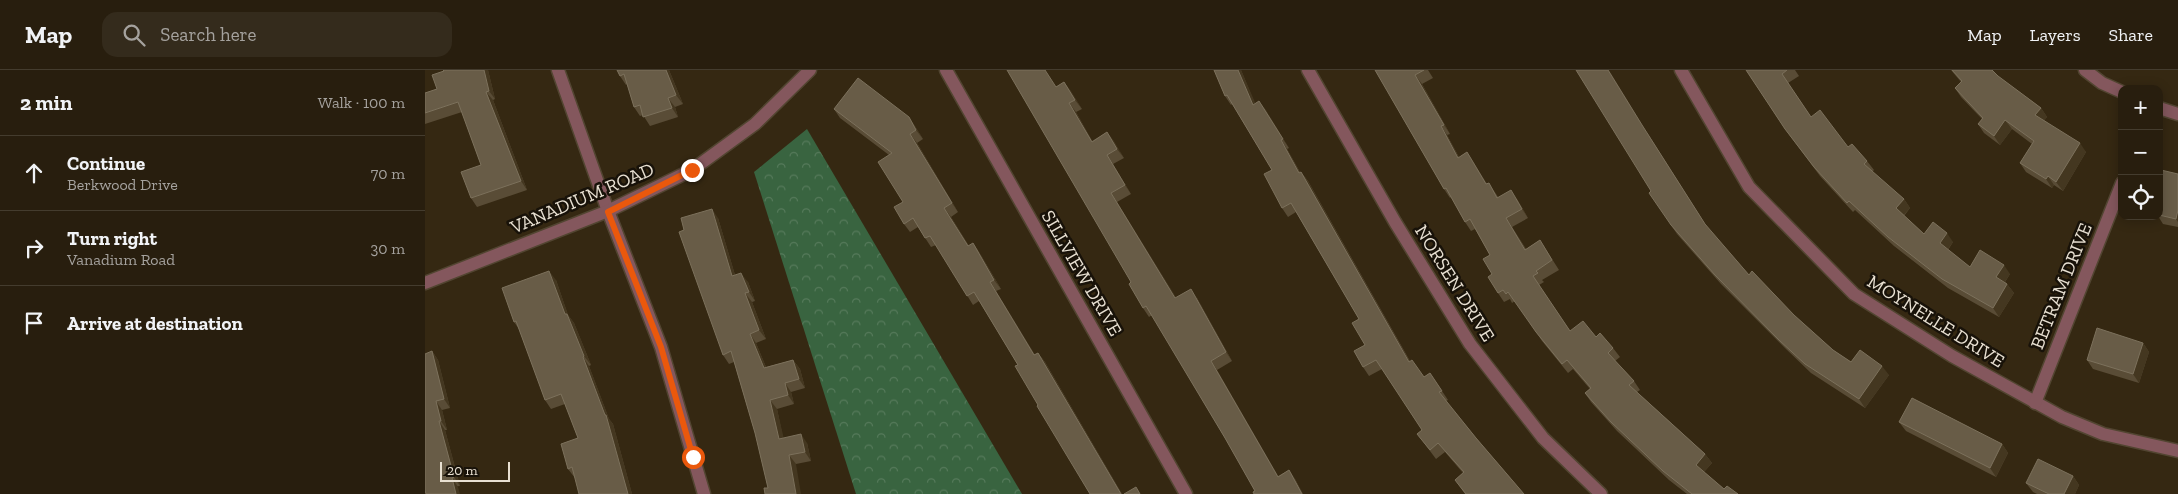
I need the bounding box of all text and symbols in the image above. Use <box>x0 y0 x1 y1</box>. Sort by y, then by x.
search box <box>102 12 452 57</box>
text: Map <box>25 20 72 49</box>
icon: search <box>120 21 148 49</box>
text: Search here <box>160 23 257 46</box>
text: Map <box>1967 24 2002 46</box>
text: Layers <box>2030 24 2081 46</box>
text: Share <box>2109 24 2153 46</box>
map controls <box>2118 85 2163 220</box>
button: + <box>2118 85 2163 130</box>
text: 2 min <box>20 90 72 115</box>
text: Walk · 100 m <box>318 93 405 112</box>
button: − <box>2118 130 2163 175</box>
text: Continue <box>67 152 145 175</box>
street label: VANADIUM ROAD <box>506 157 657 239</box>
icon: ahead <box>20 159 48 187</box>
route end <box>681 159 704 182</box>
text: 70 m <box>371 164 405 183</box>
text: Berkwood Drive <box>67 175 178 194</box>
button: locate <box>2118 175 2163 220</box>
street label: SILLVIEW DRIVE <box>1037 206 1127 340</box>
street label: NORSEN DRIVE <box>1410 220 1500 346</box>
street label: BETRAM DRIVE <box>2025 220 2097 352</box>
text: Turn right <box>67 227 157 250</box>
icon: right <box>20 234 48 262</box>
text: 30 m <box>371 239 405 258</box>
text: Vanadium Road <box>67 250 175 269</box>
street label: MOYNELLE DRIVE <box>1863 270 2009 372</box>
icon: arrive <box>20 309 48 337</box>
text: Arrive at destination <box>67 312 243 335</box>
route start <box>682 446 705 469</box>
scale bar <box>440 459 510 482</box>
text: 20 m <box>447 462 478 479</box>

